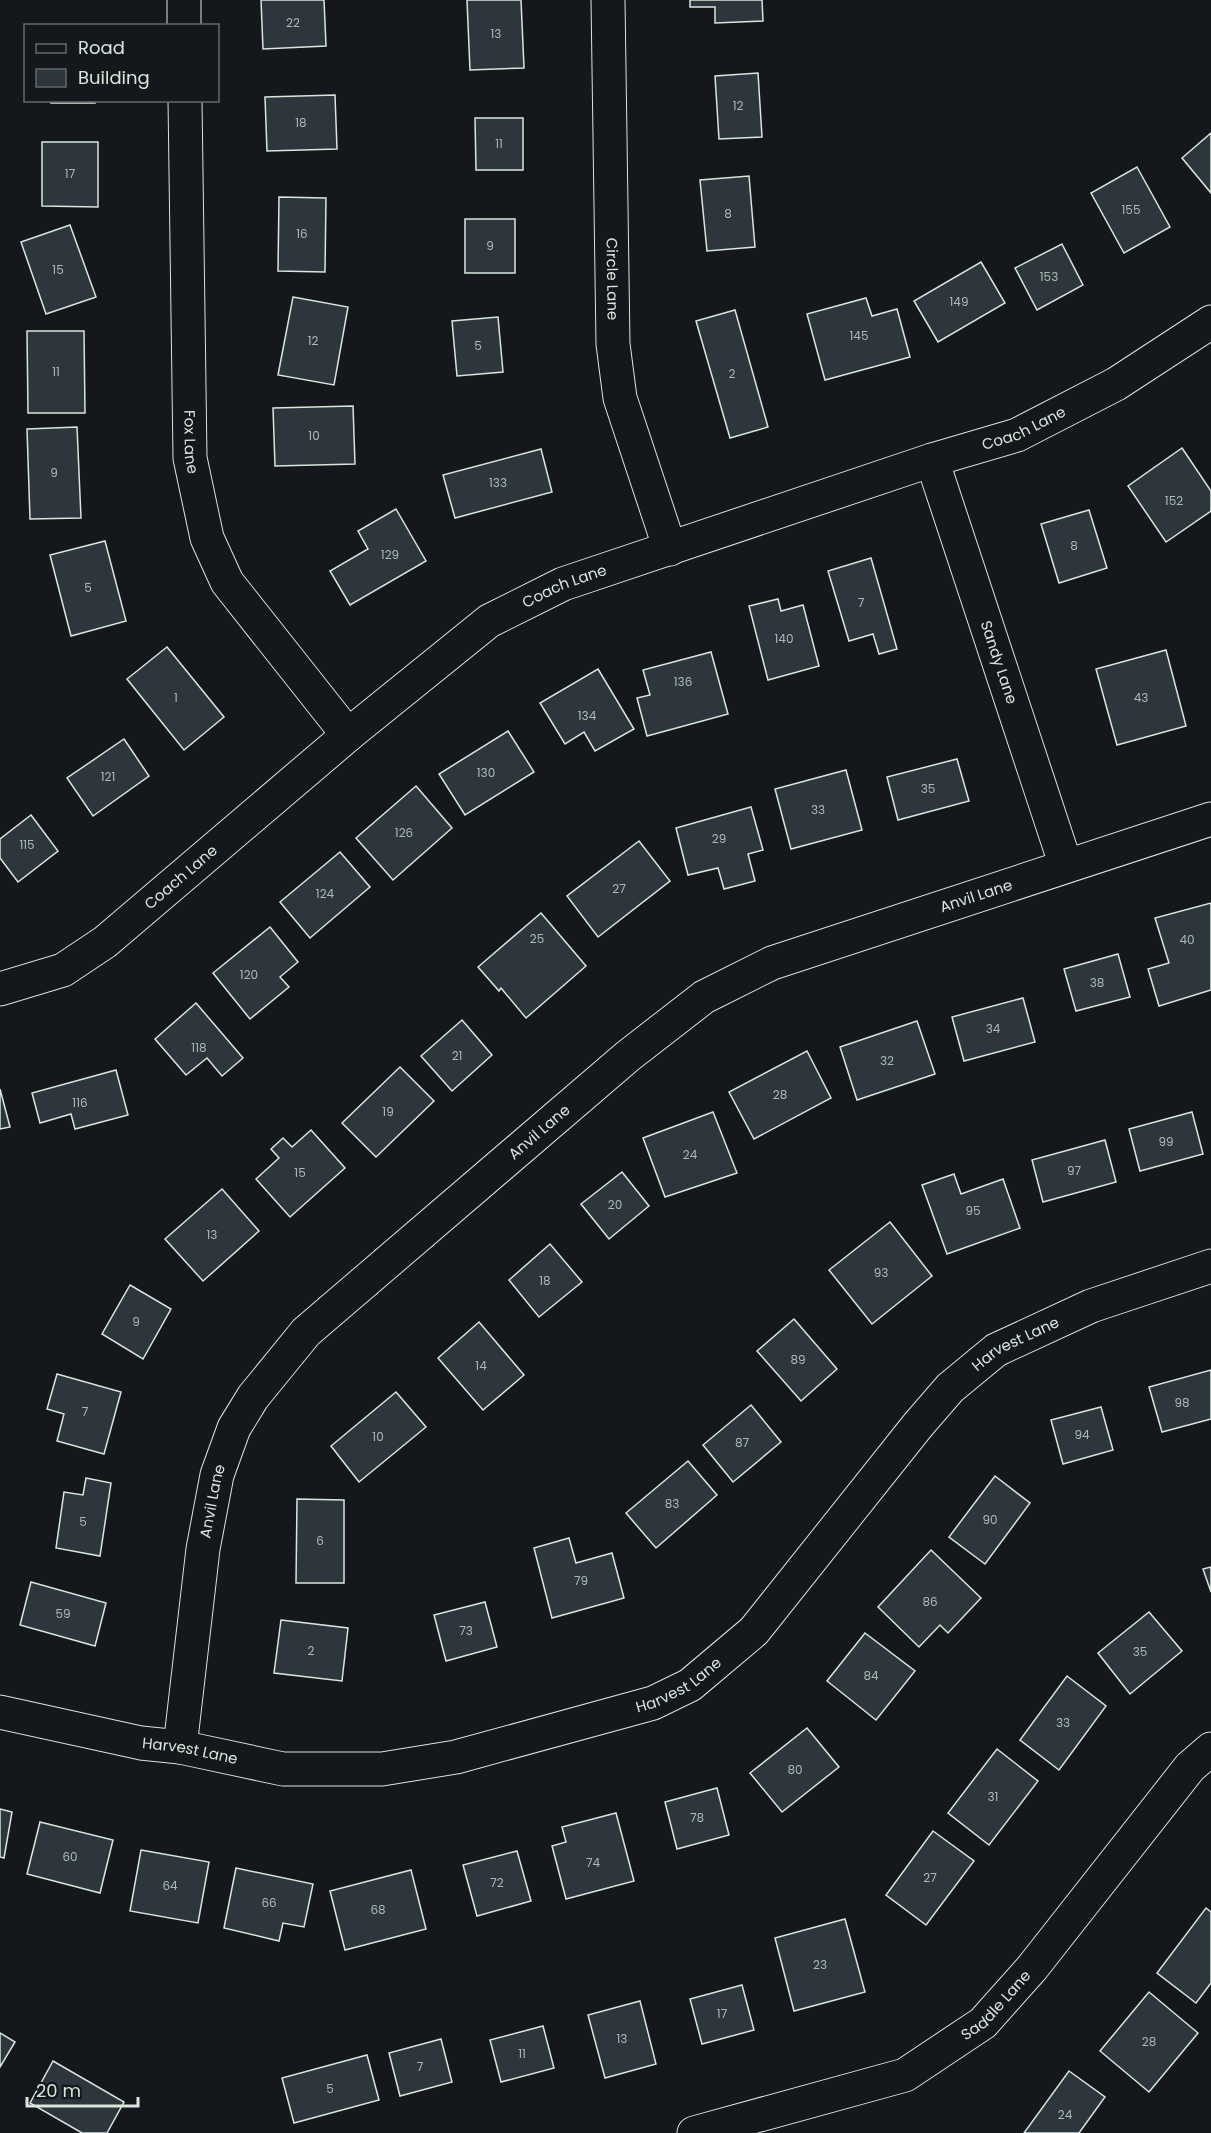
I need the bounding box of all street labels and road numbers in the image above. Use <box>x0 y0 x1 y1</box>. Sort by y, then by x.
street label: Circle Lane <box>601 238 624 320</box>
street label: Coach Lane <box>979 401 1069 455</box>
street label: Fox Lane <box>179 410 204 476</box>
street label: Coach Lane <box>518 559 609 613</box>
street label: Sandy Lane <box>976 618 1023 707</box>
street label: Coach Lane <box>140 840 222 914</box>
street label: Anvil Lane <box>937 874 1015 917</box>
street label: Anvil Lane <box>504 1099 574 1164</box>
street label: Harvest Lane <box>967 1311 1062 1376</box>
street label: Anvil Lane <box>194 1461 230 1540</box>
street label: Harvest Lane <box>633 1652 726 1717</box>
street label: Harvest Lane <box>141 1732 240 1769</box>
street label: Saddle Lane <box>957 1965 1035 2045</box>

